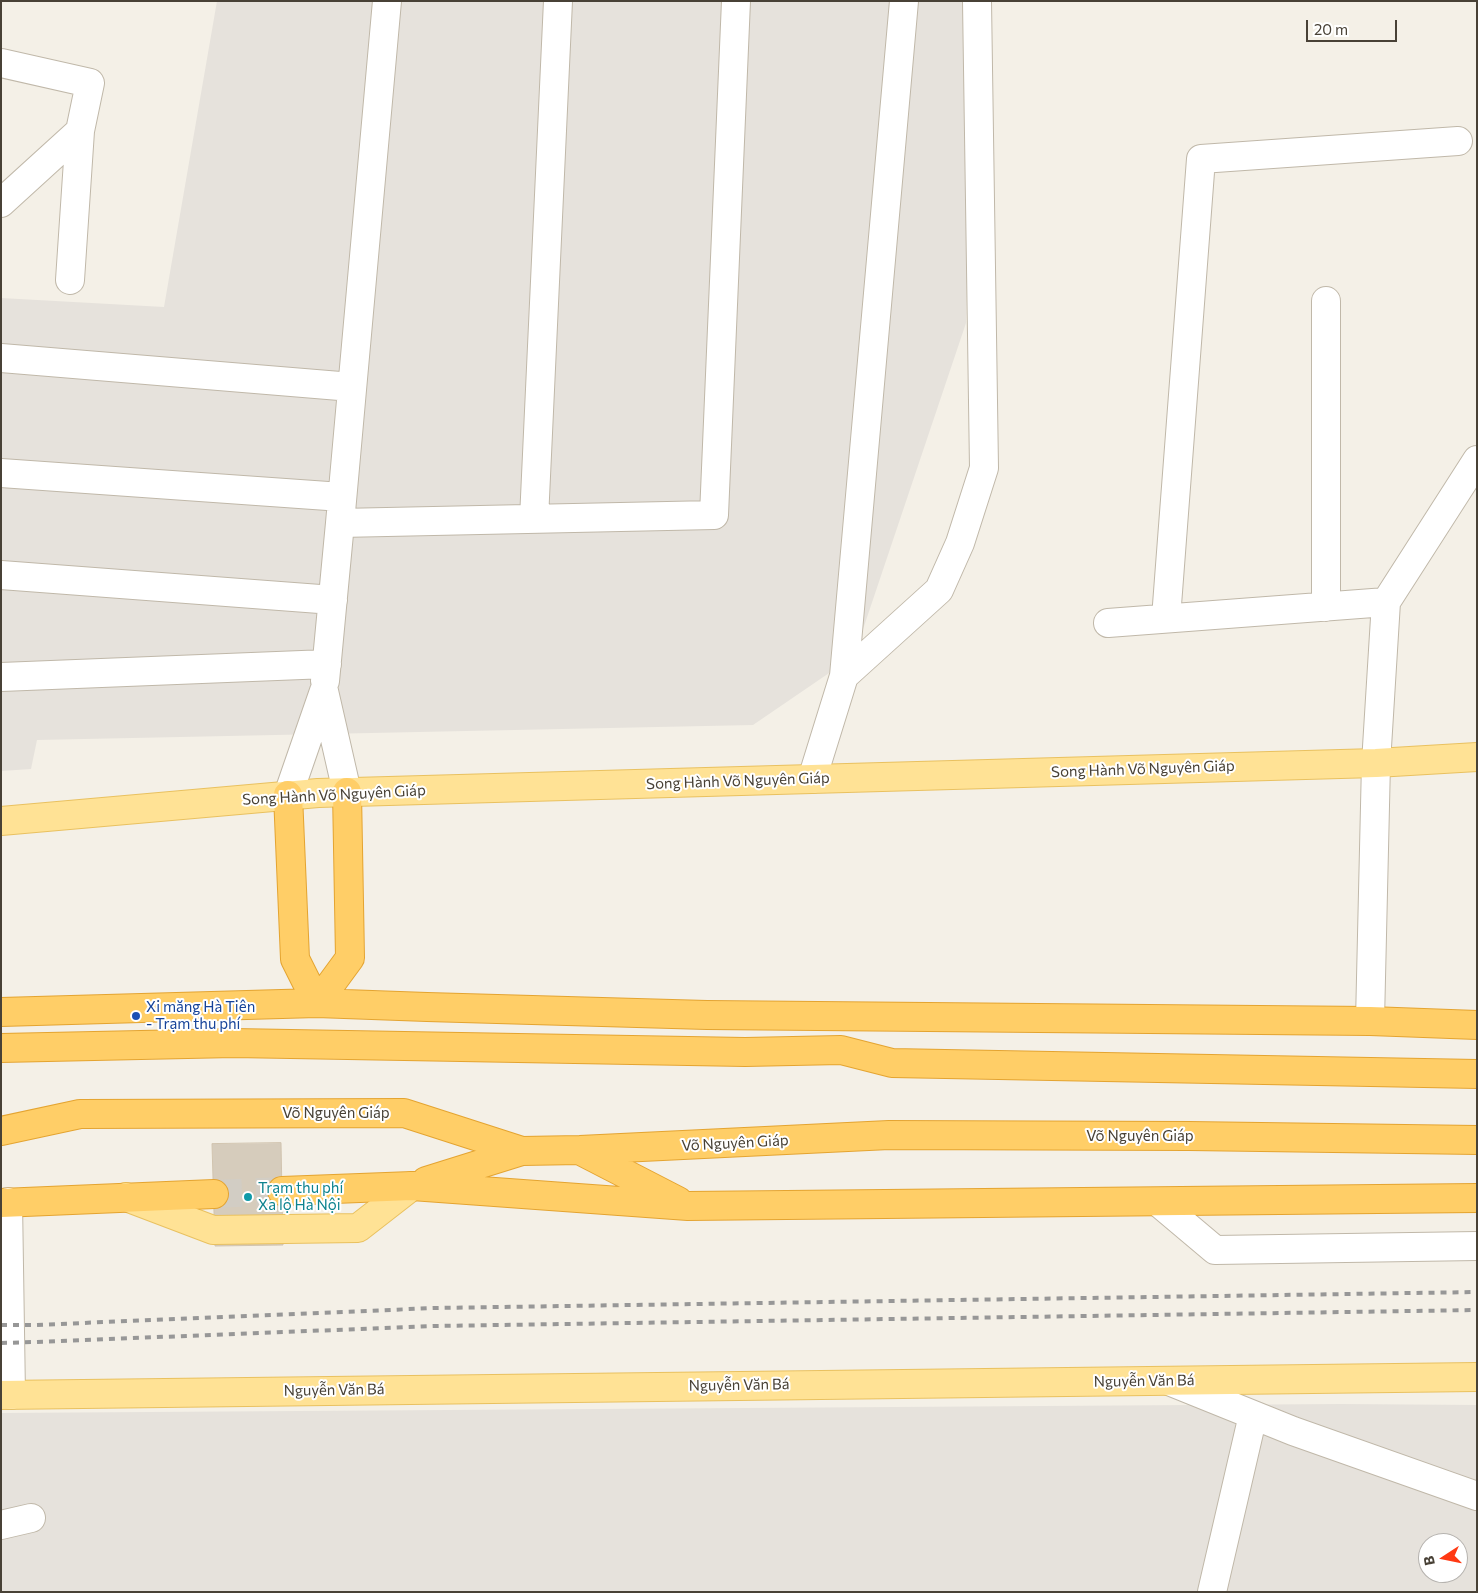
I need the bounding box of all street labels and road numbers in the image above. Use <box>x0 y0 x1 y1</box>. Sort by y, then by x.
street label: Song Hành Võ Nguyên Giáp <box>1051 757 1235 781</box>
street label: Song Hành Võ Nguyên Giáp <box>646 769 830 793</box>
street label: Song Hành Võ Nguyên Giáp <box>242 781 426 809</box>
street label: Võ Nguyên Giáp <box>282 1104 390 1122</box>
street label: Võ Nguyên Giáp <box>1086 1127 1194 1145</box>
street label: Võ Nguyên Giáp <box>681 1131 789 1155</box>
street label: Nguyễn Văn Bá <box>1093 1371 1195 1391</box>
street label: Nguyễn Văn Bá <box>688 1375 790 1395</box>
street label: Nguyễn Văn Bá <box>283 1380 385 1400</box>

